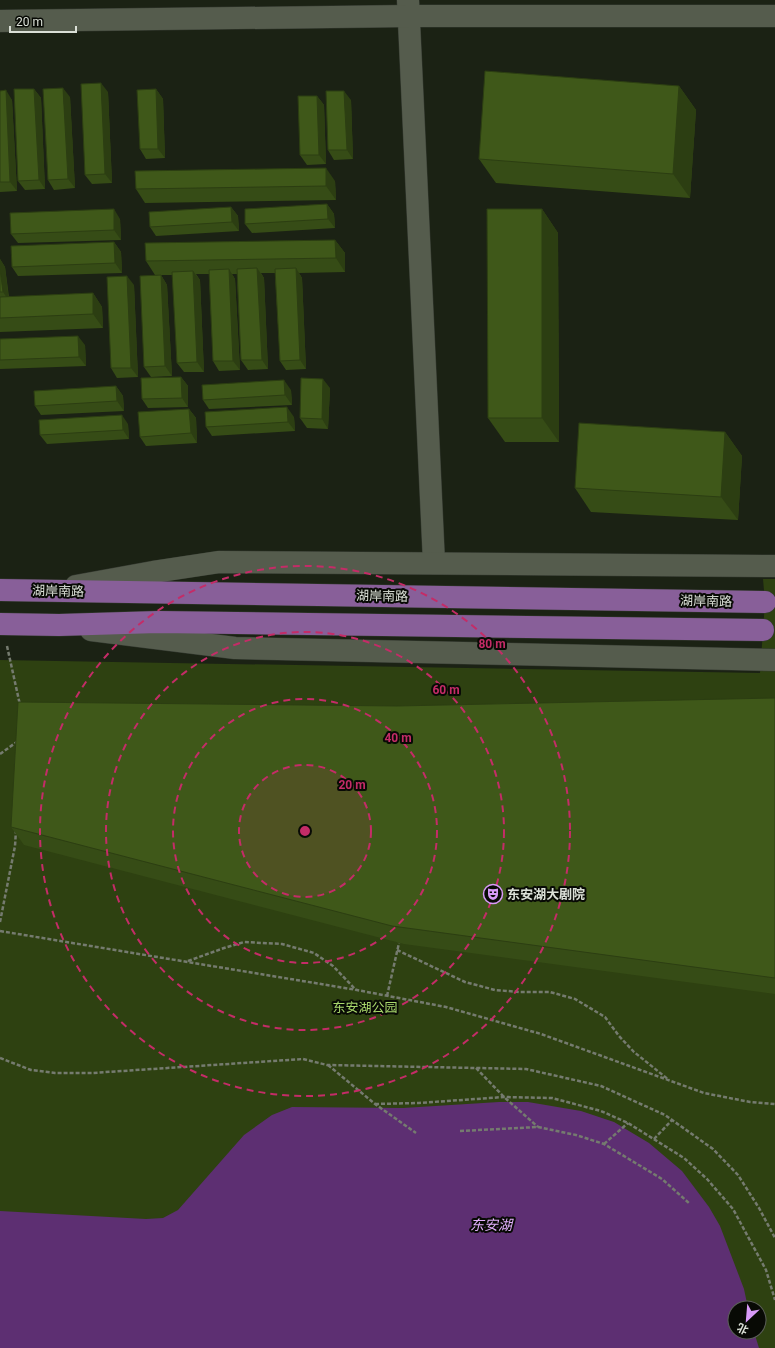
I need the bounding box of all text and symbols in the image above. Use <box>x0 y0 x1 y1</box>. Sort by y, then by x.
scale bar <box>10 8 76 34</box>
text: 20 m <box>16 15 43 29</box>
street label: 湖岸南路 <box>32 583 84 599</box>
street label: 湖岸南路 <box>356 588 408 604</box>
street label: 湖岸南路 <box>680 593 732 609</box>
text: 80 m <box>478 637 506 651</box>
text: 60 m <box>432 683 460 697</box>
text: 40 m <box>384 731 412 745</box>
text: 20 m <box>338 778 366 792</box>
centre of rings <box>298 824 312 838</box>
theatre icon: 东安湖大剧院 <box>482 883 504 905</box>
place label: 东安湖大剧院 <box>507 887 585 902</box>
park label: 东安湖公园 <box>332 1000 398 1015</box>
water label: 东安湖 <box>470 1217 514 1233</box>
north arrow <box>727 1300 767 1340</box>
text: 北 <box>735 1320 751 1337</box>

